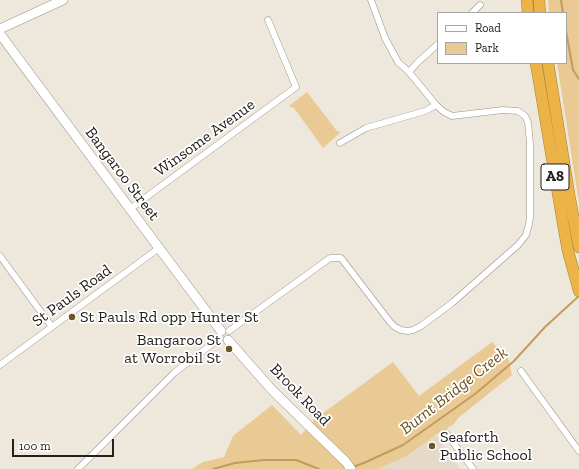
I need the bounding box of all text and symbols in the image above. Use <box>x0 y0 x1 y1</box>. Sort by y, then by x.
legend <box>437 12 567 64</box>
text: Road <box>475 21 501 35</box>
text: Park <box>475 41 499 55</box>
street label: Winsome Avenue <box>151 95 259 181</box>
street label: Bangaroo Street <box>81 124 163 224</box>
road number: A8 <box>541 164 569 190</box>
street label: St Pauls Road <box>29 261 115 331</box>
place label: St Pauls Rd opp Hunter St <box>80 307 259 327</box>
marker: St Pauls Rd opp Hunter St <box>67 312 77 322</box>
place label: Bangaroo St at Worrobil St <box>124 330 221 368</box>
water label: Burnt Bridge Creek <box>396 343 512 439</box>
marker: Bangaroo St at Worrobil St <box>224 344 234 354</box>
street label: Brook Road <box>266 360 334 430</box>
place label: Seaforth Public School <box>440 427 532 465</box>
scale bar <box>14 431 116 457</box>
text: 100 m <box>19 439 51 453</box>
marker: Seaforth Public School <box>427 441 437 451</box>

